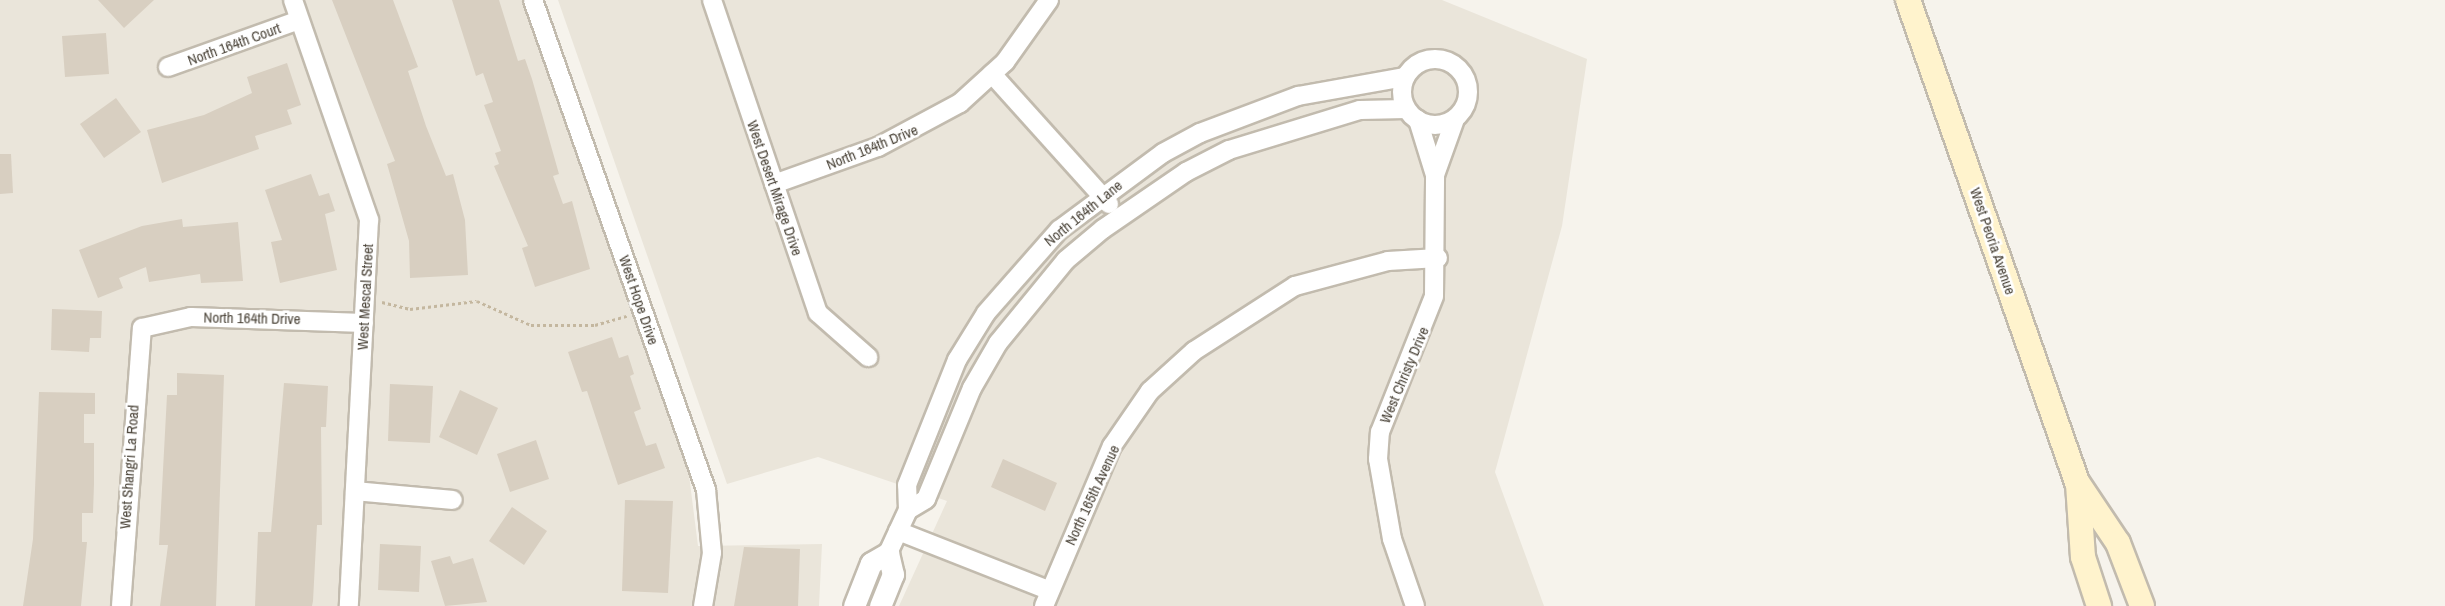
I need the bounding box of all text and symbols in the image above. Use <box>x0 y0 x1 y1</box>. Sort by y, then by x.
street label: North 164th Court <box>185 19 283 69</box>
street label: West Desert Mirage Drive <box>743 118 807 258</box>
street label: North 164th Drive <box>824 120 920 174</box>
street label: North 164th Lane <box>1040 176 1126 250</box>
street label: West Peoria Avenue <box>1966 185 2020 297</box>
street label: West Mescal Street <box>353 243 377 351</box>
street label: West Hope Drive <box>615 253 663 347</box>
street label: North 164th Drive <box>203 308 301 328</box>
street label: West Christy Drive <box>1376 324 1432 426</box>
street label: West Shangri La Road <box>116 404 142 530</box>
street label: North 165th Avenue <box>1061 442 1123 548</box>

